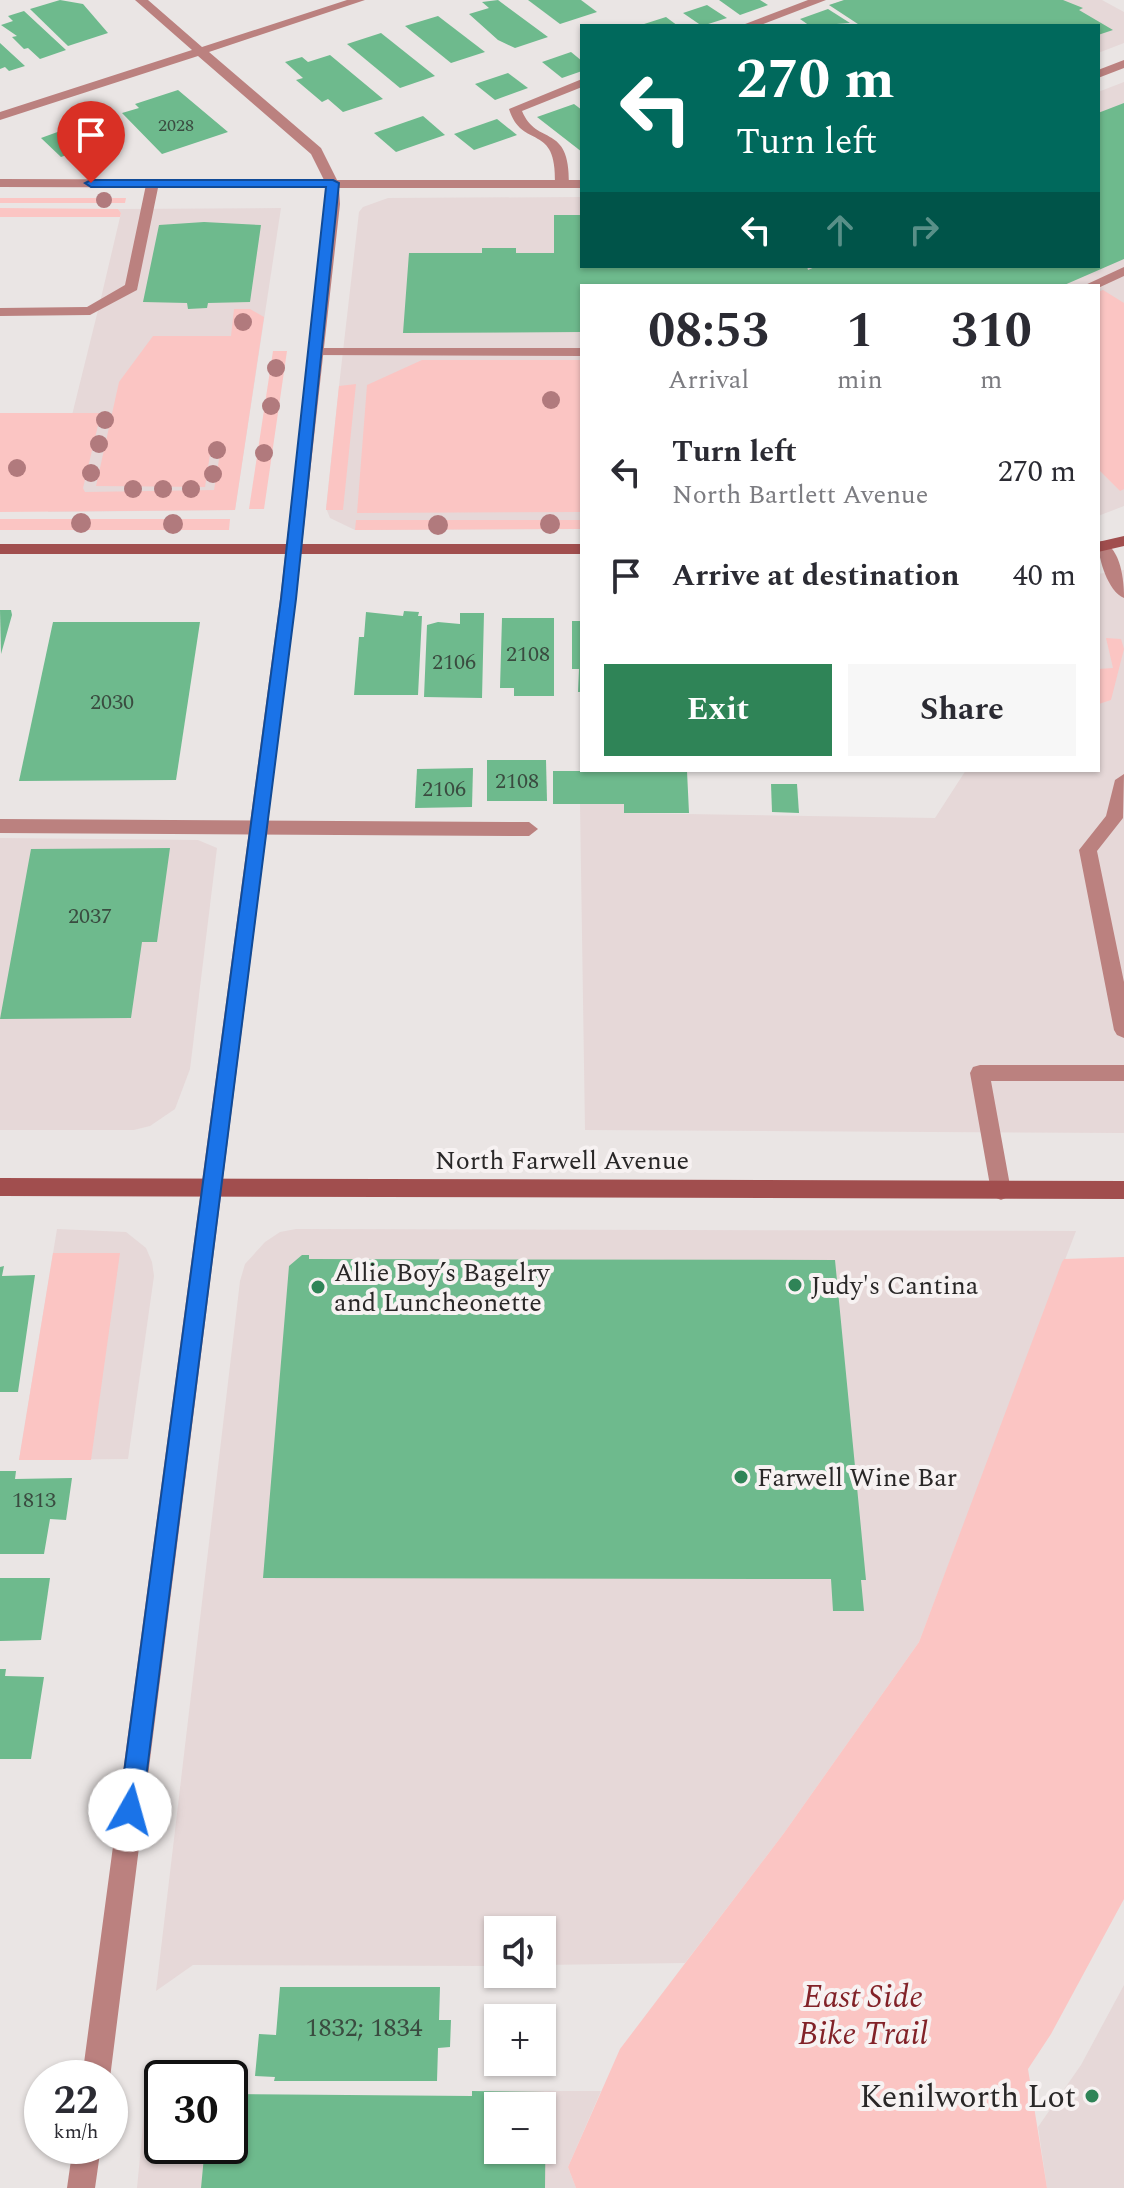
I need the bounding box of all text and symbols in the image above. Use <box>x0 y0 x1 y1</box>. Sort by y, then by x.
text: 270 m <box>736 38 895 123</box>
icon: left <box>604 56 708 160</box>
pin <box>57 101 125 183</box>
house number: 2028 <box>158 112 194 139</box>
icon: arrive <box>69 113 113 157</box>
text: Turn left <box>736 115 877 170</box>
icon: left <box>734 208 778 252</box>
icon: ahead <box>818 208 862 252</box>
icon: right <box>902 208 946 252</box>
text: 08:53 <box>648 295 769 368</box>
text: 1 <box>846 295 873 368</box>
text: 310 <box>951 295 1032 368</box>
text: Arrival <box>668 360 749 400</box>
text: min <box>837 360 883 400</box>
text: m <box>980 360 1002 400</box>
text: Turn left <box>672 429 797 475</box>
text: 270 m <box>998 449 1076 495</box>
icon: left <box>604 450 648 494</box>
text: North Bartlett Avenue <box>672 475 928 515</box>
text: Arrive at destination <box>672 553 959 599</box>
text: 40 m <box>1013 553 1076 599</box>
icon: arrive <box>604 554 648 598</box>
house number: 2108 <box>506 638 550 671</box>
house number: 2106 <box>432 646 476 679</box>
button: Exit <box>604 664 832 756</box>
button: Share <box>848 664 1076 756</box>
house number: 2030 <box>90 686 134 719</box>
house number: 2108 <box>495 765 539 798</box>
house number: 2106 <box>422 773 466 806</box>
house number: 2037 <box>68 900 112 933</box>
street label: North Farwell Avenue <box>435 1141 689 1181</box>
place label: Allie Boy’s Bagelry and Luncheonette <box>334 1253 551 1323</box>
place label: Judy's Cantina <box>811 1266 979 1306</box>
marker: Judy's Cantina <box>786 1276 804 1294</box>
marker: Allie Boy’s Bagelry and Luncheonette <box>309 1278 327 1296</box>
place label: Farwell Wine Bar <box>757 1458 957 1498</box>
marker: Farwell Wine Bar <box>732 1468 750 1486</box>
house number: 1813 <box>12 1484 56 1517</box>
position arrow <box>88 1768 172 1852</box>
map controls <box>484 1916 556 2164</box>
button: sound <box>484 1916 556 1988</box>
park label: East Side Bike Trail <box>798 1973 928 2059</box>
button: + <box>484 2004 556 2076</box>
house number: 1832; 1834 <box>305 2008 423 2048</box>
speed limit sign: 30 <box>144 2060 248 2164</box>
text: 22 <box>54 2071 98 2132</box>
place label: Kenilworth Lot <box>859 2073 1076 2122</box>
marker: Kenilworth Lot <box>1083 2087 1101 2105</box>
button: − <box>484 2092 556 2164</box>
text: km/h <box>54 2117 99 2147</box>

